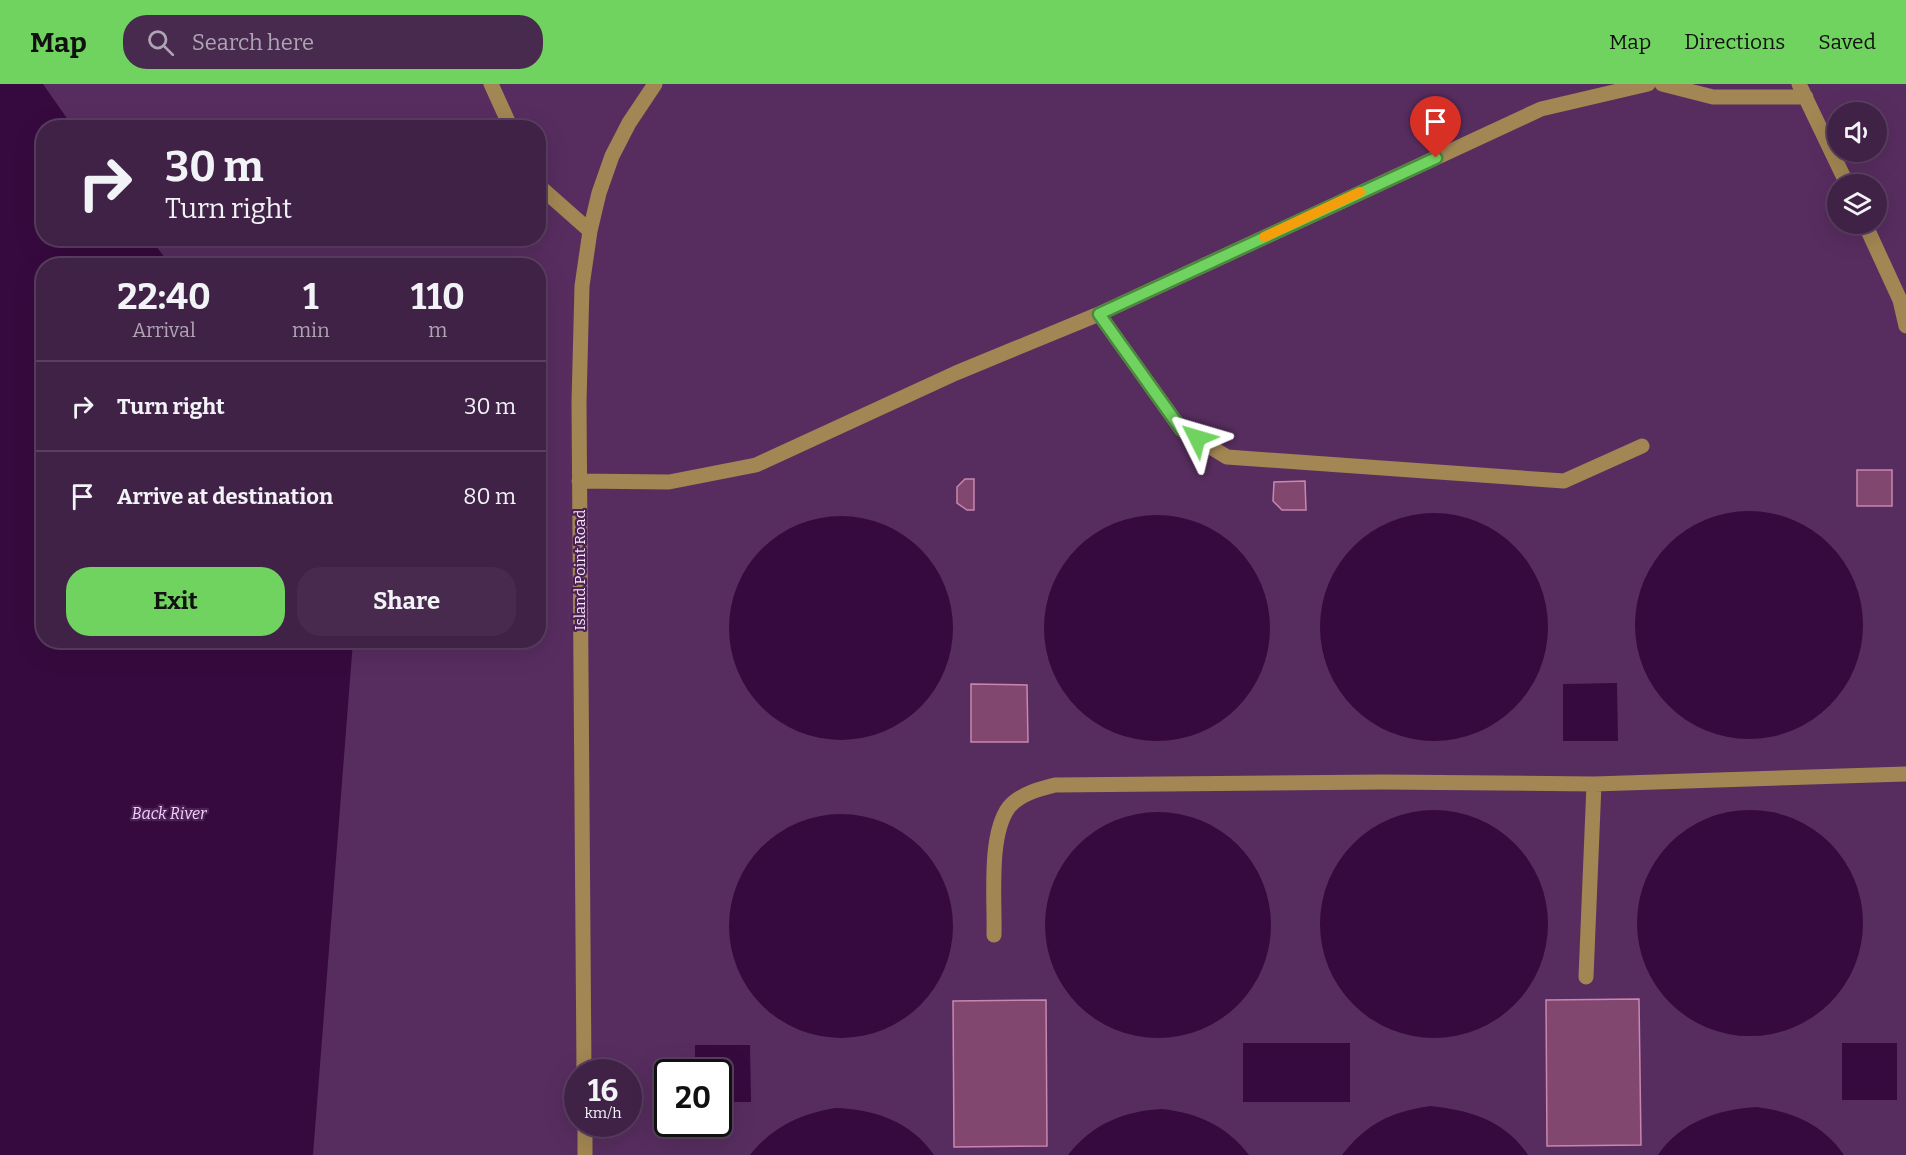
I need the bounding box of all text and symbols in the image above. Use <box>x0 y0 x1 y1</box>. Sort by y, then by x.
search box <box>123 15 543 69</box>
text: Map <box>30 26 87 59</box>
icon: search <box>144 26 177 59</box>
text: Search here <box>192 29 314 56</box>
text: Map <box>1609 29 1651 55</box>
text: Directions <box>1684 29 1785 55</box>
text: Saved <box>1818 29 1876 55</box>
pin <box>1410 96 1461 158</box>
map controls <box>1827 102 1887 234</box>
button: sound <box>1827 102 1887 162</box>
icon: arrive <box>1419 105 1452 138</box>
text: 30 m <box>165 142 264 192</box>
icon: right <box>66 144 144 222</box>
button: layers <box>1827 174 1887 234</box>
text: Turn right <box>165 193 292 225</box>
text: 22:40 <box>117 275 211 319</box>
text: 1 <box>303 275 319 319</box>
text: 110 <box>411 275 465 319</box>
text: Arrival <box>132 318 196 342</box>
text: min <box>292 318 330 342</box>
text: m <box>428 318 447 342</box>
icon: right <box>66 390 99 423</box>
text: Turn right <box>117 393 225 420</box>
text: 30 m <box>464 393 516 420</box>
position arrow <box>1165 406 1229 470</box>
icon: arrive <box>66 480 99 513</box>
text: Arrive at destination <box>117 483 333 510</box>
text: 80 m <box>463 483 516 510</box>
street label: Island Point Road <box>571 509 589 630</box>
button: Exit <box>66 567 285 636</box>
button: Share <box>297 567 516 636</box>
water label: Back River <box>131 804 208 823</box>
speed limit sign: 20 <box>654 1059 732 1137</box>
text: 16 <box>588 1073 618 1109</box>
text: km/h <box>584 1104 622 1122</box>

